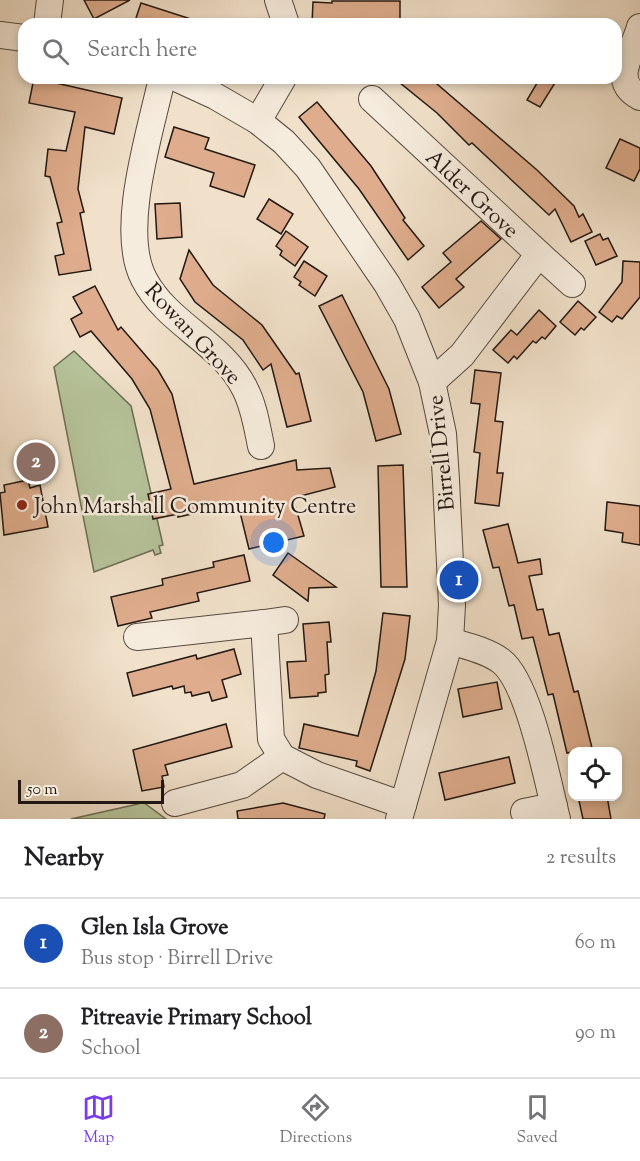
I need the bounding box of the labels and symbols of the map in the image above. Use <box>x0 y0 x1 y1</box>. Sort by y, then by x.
street label: Alder Grove <box>417 143 525 247</box>
street label: Rowan Grove <box>136 277 248 393</box>
street label: Birrell Drive <box>421 393 465 512</box>
pin: 2 <box>16 440 56 484</box>
place label: John Marshall Community Centre <box>33 492 356 524</box>
marker: John Marshall Community Centre <box>15 498 29 512</box>
your location <box>259 528 288 557</box>
pin: 1 <box>440 558 478 602</box>
scale bar <box>18 777 164 804</box>

